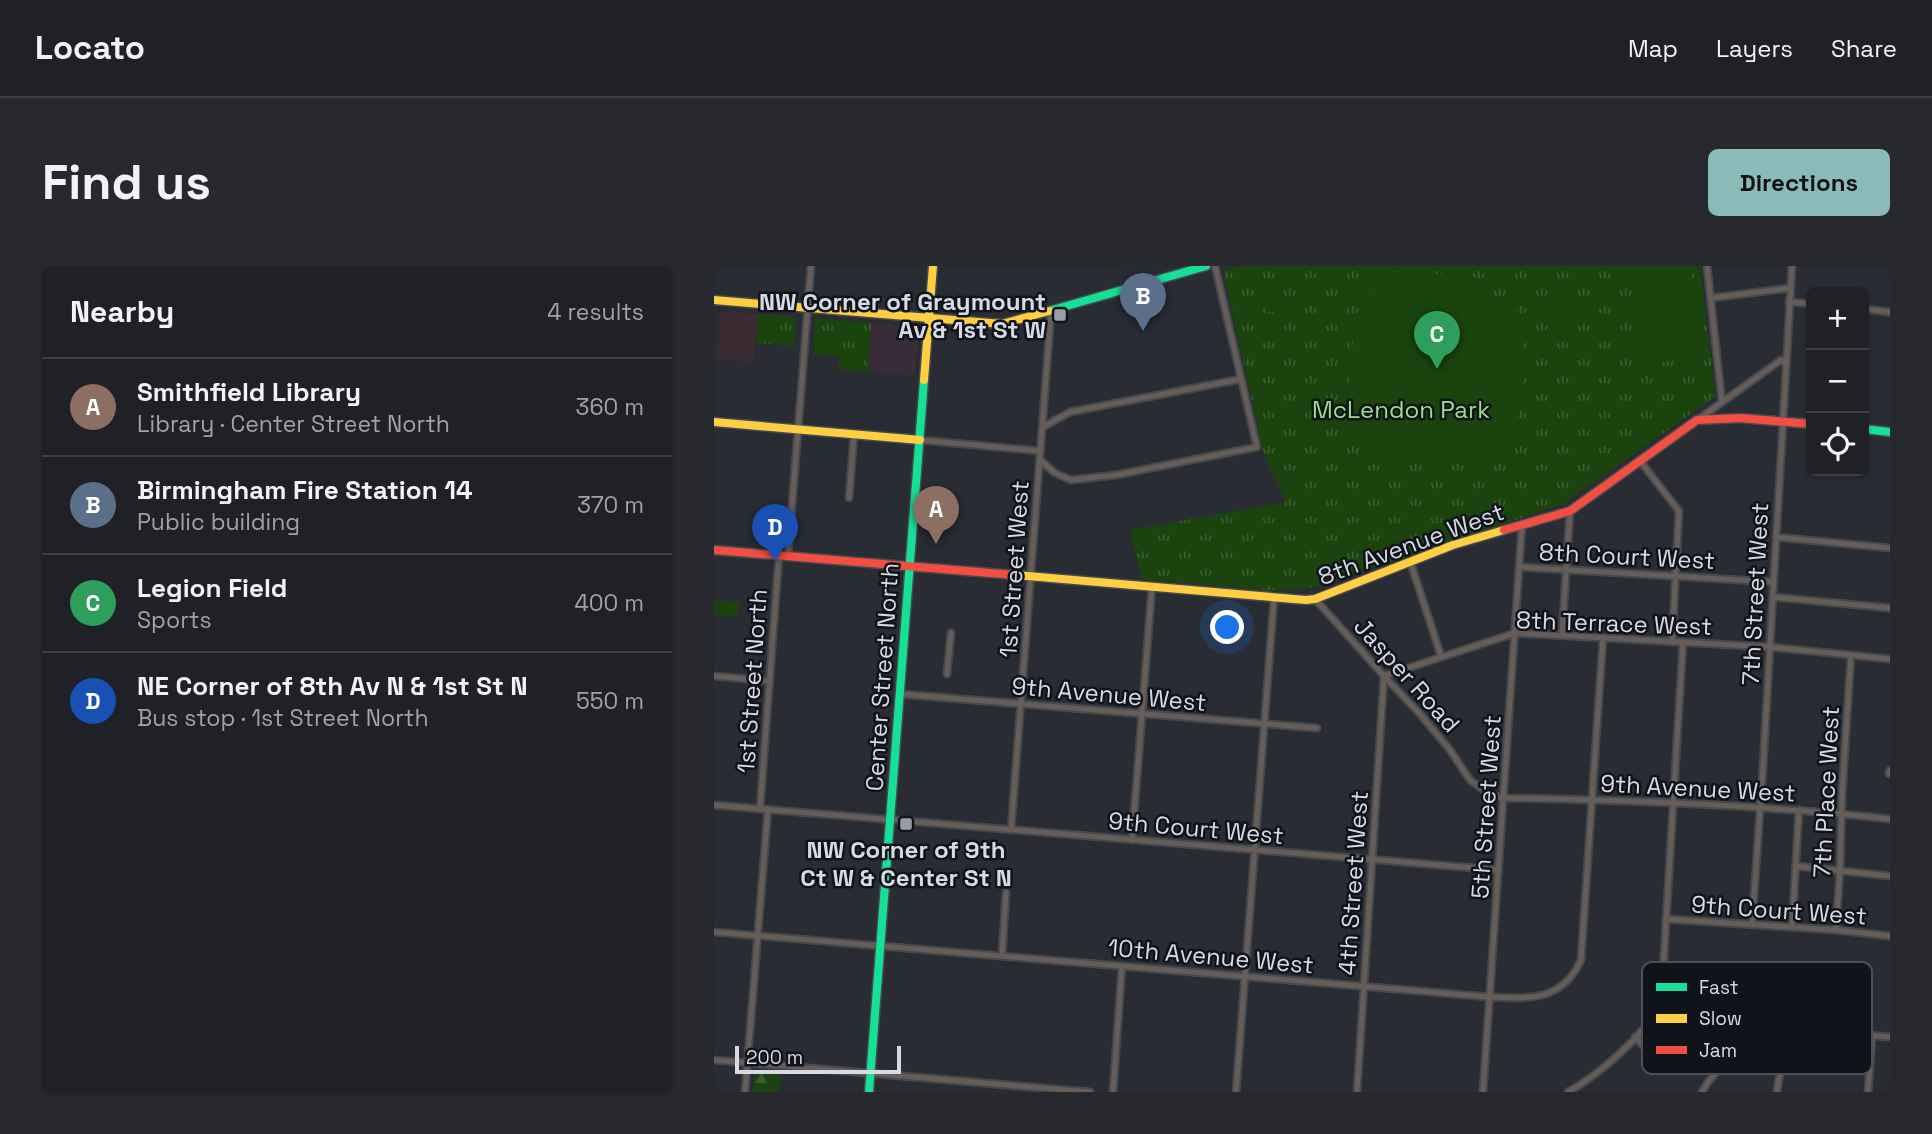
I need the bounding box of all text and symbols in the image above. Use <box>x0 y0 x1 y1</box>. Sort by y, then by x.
text: Locato <box>35 27 145 69</box>
text: Map <box>1628 33 1678 64</box>
text: Layers <box>1716 33 1793 64</box>
text: Share <box>1831 33 1897 64</box>
button: Directions <box>1708 149 1890 216</box>
text: Find us <box>42 151 211 213</box>
pin: B <box>1120 273 1166 331</box>
place label: NW Corner of Graymount Av & 1st St W <box>759 286 1046 345</box>
map controls <box>1806 287 1869 476</box>
button: + <box>1806 287 1869 350</box>
text: Nearby <box>70 292 174 331</box>
text: 4 results <box>547 297 644 327</box>
marker: NW Corner of Graymount Av & 1st St W <box>1052 307 1068 323</box>
pin: C <box>1414 311 1460 369</box>
button: − <box>1806 350 1869 413</box>
text: Smithfield Library <box>137 375 361 409</box>
text: A <box>86 392 100 422</box>
text: 360 m <box>576 392 644 422</box>
park label: McLendon Park <box>1312 394 1490 425</box>
text: Library · Center Street North <box>137 409 450 439</box>
button: locate <box>1806 413 1869 476</box>
text: Birmingham Fire Station 14 <box>137 473 473 507</box>
street label: 1st Street West <box>992 480 1036 658</box>
pin: A <box>913 486 959 544</box>
text: B <box>85 490 101 520</box>
text: 370 m <box>577 490 644 520</box>
street label: 8th Avenue West <box>1314 496 1508 592</box>
street label: 7th Street West <box>1735 502 1775 686</box>
pin: D <box>752 504 798 562</box>
text: Public building <box>137 507 300 537</box>
street label: 8th Court West <box>1538 536 1716 576</box>
street label: Center Street North <box>859 562 905 792</box>
text: Legion Field <box>137 571 287 605</box>
text: C <box>86 588 100 618</box>
text: 400 m <box>574 588 644 618</box>
street label: 1st Street North <box>730 588 774 774</box>
street label: 8th Terrace West <box>1515 604 1713 642</box>
text: Sports <box>137 605 212 635</box>
your location <box>1210 610 1244 644</box>
street label: Jasper Road <box>1347 611 1467 739</box>
text: NE Corner of 8th Av N & 1st St N <box>137 669 528 703</box>
street label: 9th Avenue West <box>1010 670 1208 718</box>
text: D <box>85 686 101 716</box>
text: 550 m <box>576 686 644 716</box>
text: Bus stop · 1st Street North <box>137 703 428 733</box>
street label: 7th Place West <box>1806 705 1846 879</box>
street label: 5th Street West <box>1464 714 1508 900</box>
street label: 9th Avenue West <box>1600 767 1796 809</box>
street label: 4th Street West <box>1331 790 1375 976</box>
street label: 9th Court West <box>1107 805 1285 851</box>
marker: NW Corner of 9th Ct W & Center St N <box>898 816 914 832</box>
place label: NW Corner of 9th Ct W & Center St N <box>800 834 1012 893</box>
street label: 9th Court West <box>1690 888 1868 932</box>
street label: 10th Avenue West <box>1107 932 1315 980</box>
legend <box>1642 962 1872 1074</box>
text: Fast <box>1699 975 1739 1000</box>
text: Slow <box>1699 1006 1742 1031</box>
text: Jam <box>1699 1038 1737 1063</box>
scale bar <box>735 1043 901 1075</box>
text: 200 m <box>746 1045 803 1070</box>

